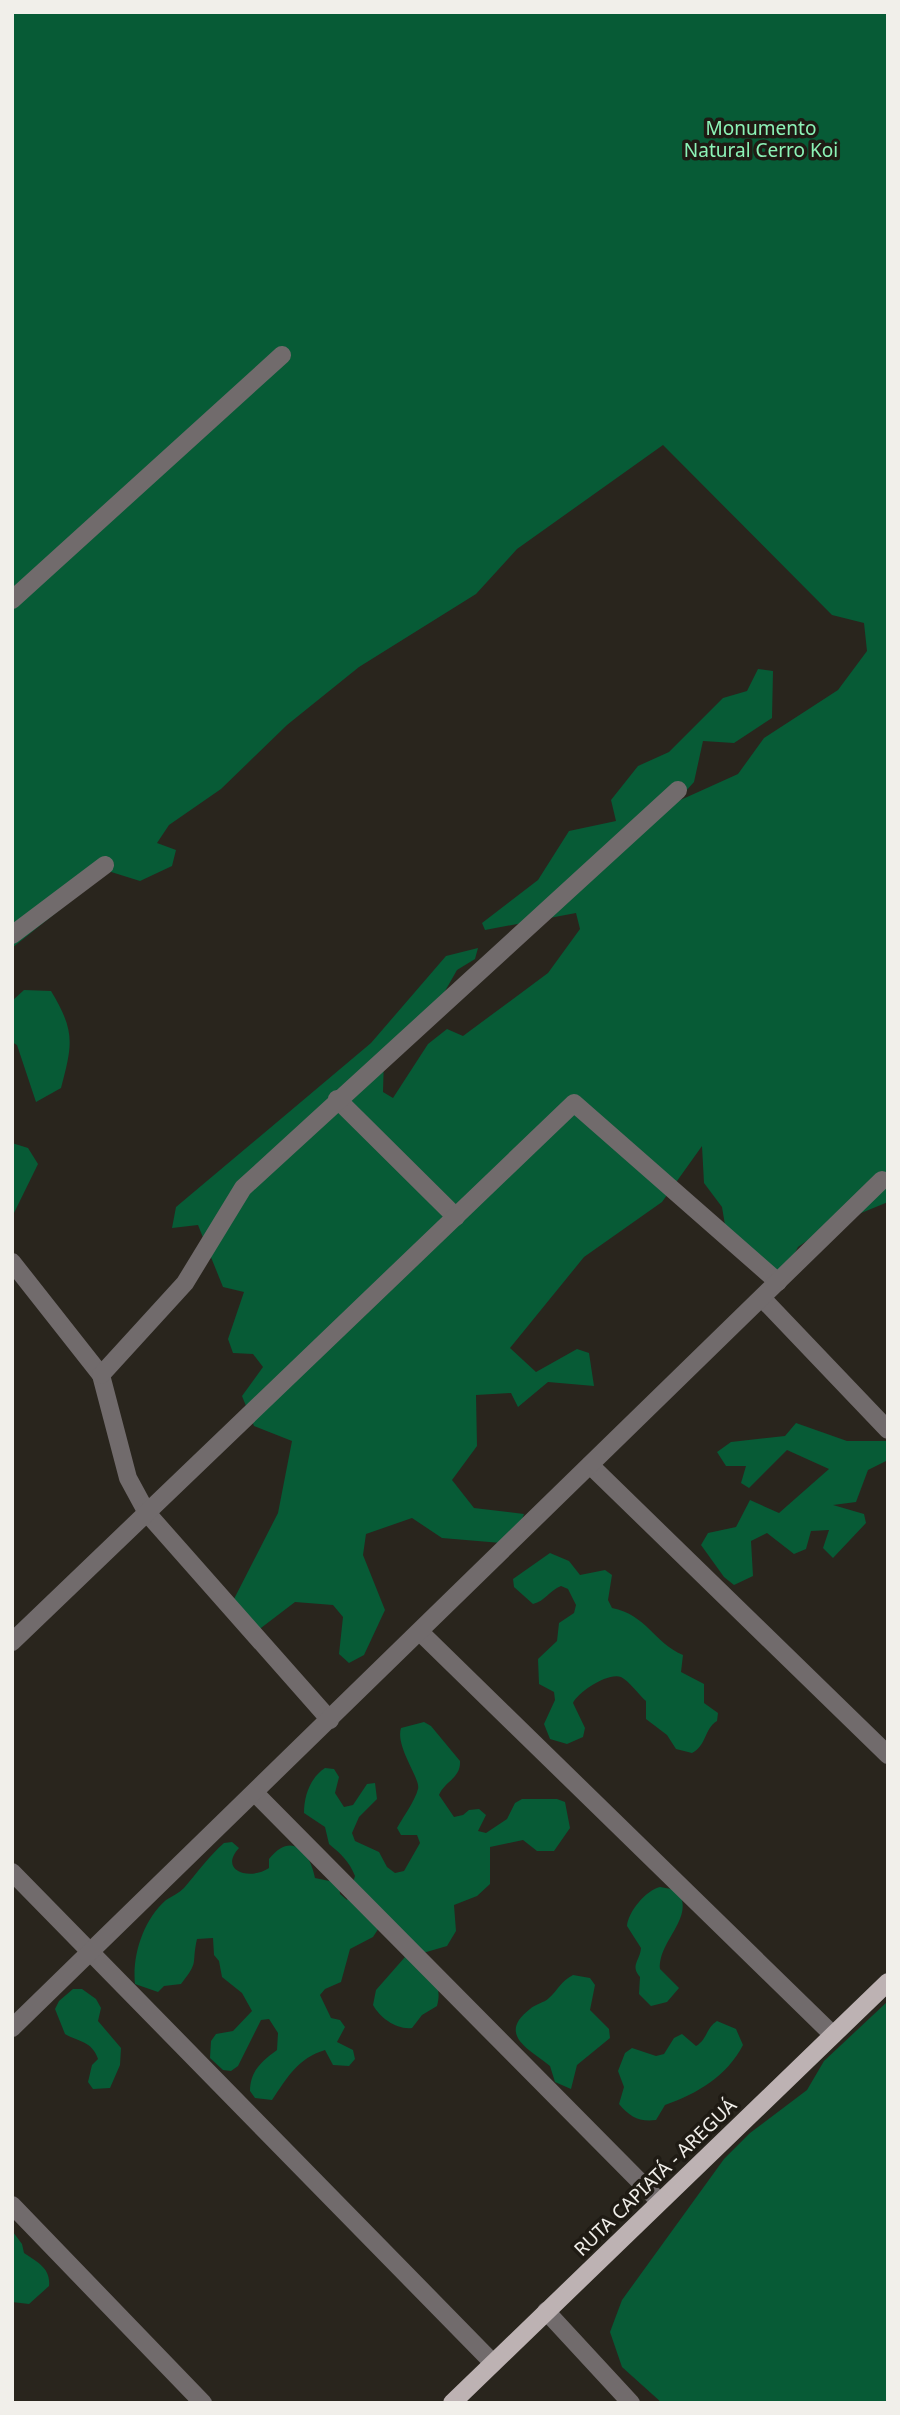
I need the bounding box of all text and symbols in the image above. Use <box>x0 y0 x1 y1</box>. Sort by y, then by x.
park label: Monumento Natural Cerro Koi <box>684 115 838 163</box>
street label: RUTA CAPIATÁ - AREGUÁ <box>568 2092 743 2262</box>

